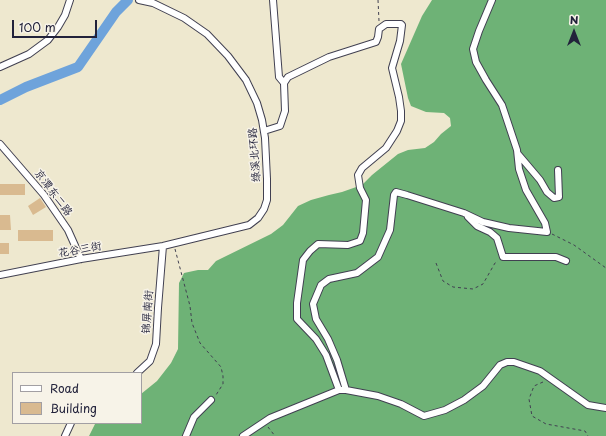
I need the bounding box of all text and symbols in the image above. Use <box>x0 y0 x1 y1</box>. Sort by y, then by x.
text: N <box>570 11 578 28</box>
scale bar <box>14 12 99 38</box>
north arrow <box>554 12 594 52</box>
text: 100 m <box>19 18 56 36</box>
street label: 绿溪北环路 <box>246 127 264 183</box>
street label: 京潭东二路 <box>31 167 75 219</box>
street label: 花谷三街 <box>57 240 103 260</box>
street label: 锦屏南街 <box>140 290 156 334</box>
legend <box>12 372 142 424</box>
text: Road <box>50 379 79 397</box>
text: Building <box>50 399 97 417</box>

